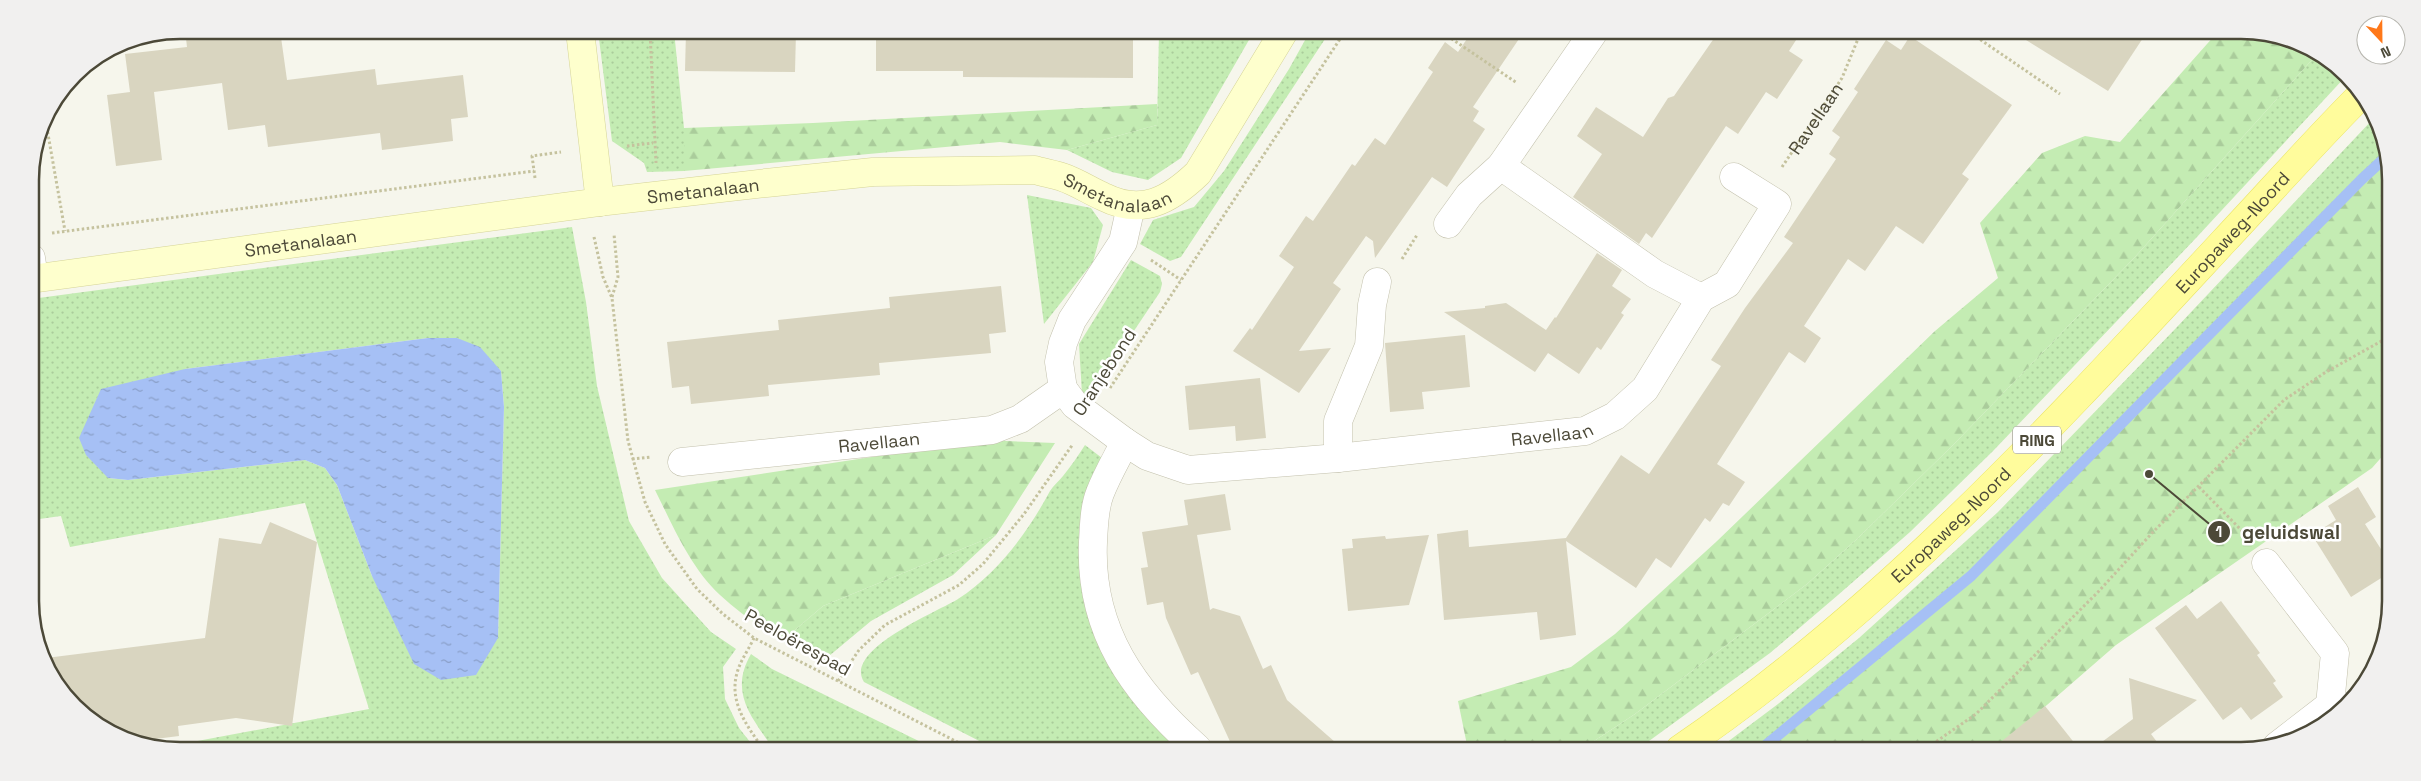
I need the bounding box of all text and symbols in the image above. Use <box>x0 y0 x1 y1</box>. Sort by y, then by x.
north arrow <box>2356 15 2406 65</box>
text: N <box>2378 42 2394 62</box>
street label: Ravellaan <box>1783 78 1847 158</box>
street label: Smetanalaan <box>1060 167 1175 217</box>
street label: Europaweg-Noord <box>2170 167 2294 298</box>
street label: Smetanalaan <box>646 172 761 208</box>
street label: Smetanalaan <box>243 224 358 261</box>
street label: Oranjebond <box>1067 324 1141 420</box>
street label: Ravellaan <box>1510 417 1597 451</box>
street label: Ravellaan <box>837 426 921 457</box>
road number: RING <box>2013 426 2061 454</box>
street label: Europaweg-Noord <box>1886 462 2015 587</box>
callout: geluidswal <box>2207 515 2350 549</box>
text: geluidswal <box>2242 520 2340 545</box>
text: 1 <box>2216 522 2222 541</box>
street label: Peeloërespad <box>741 603 855 681</box>

